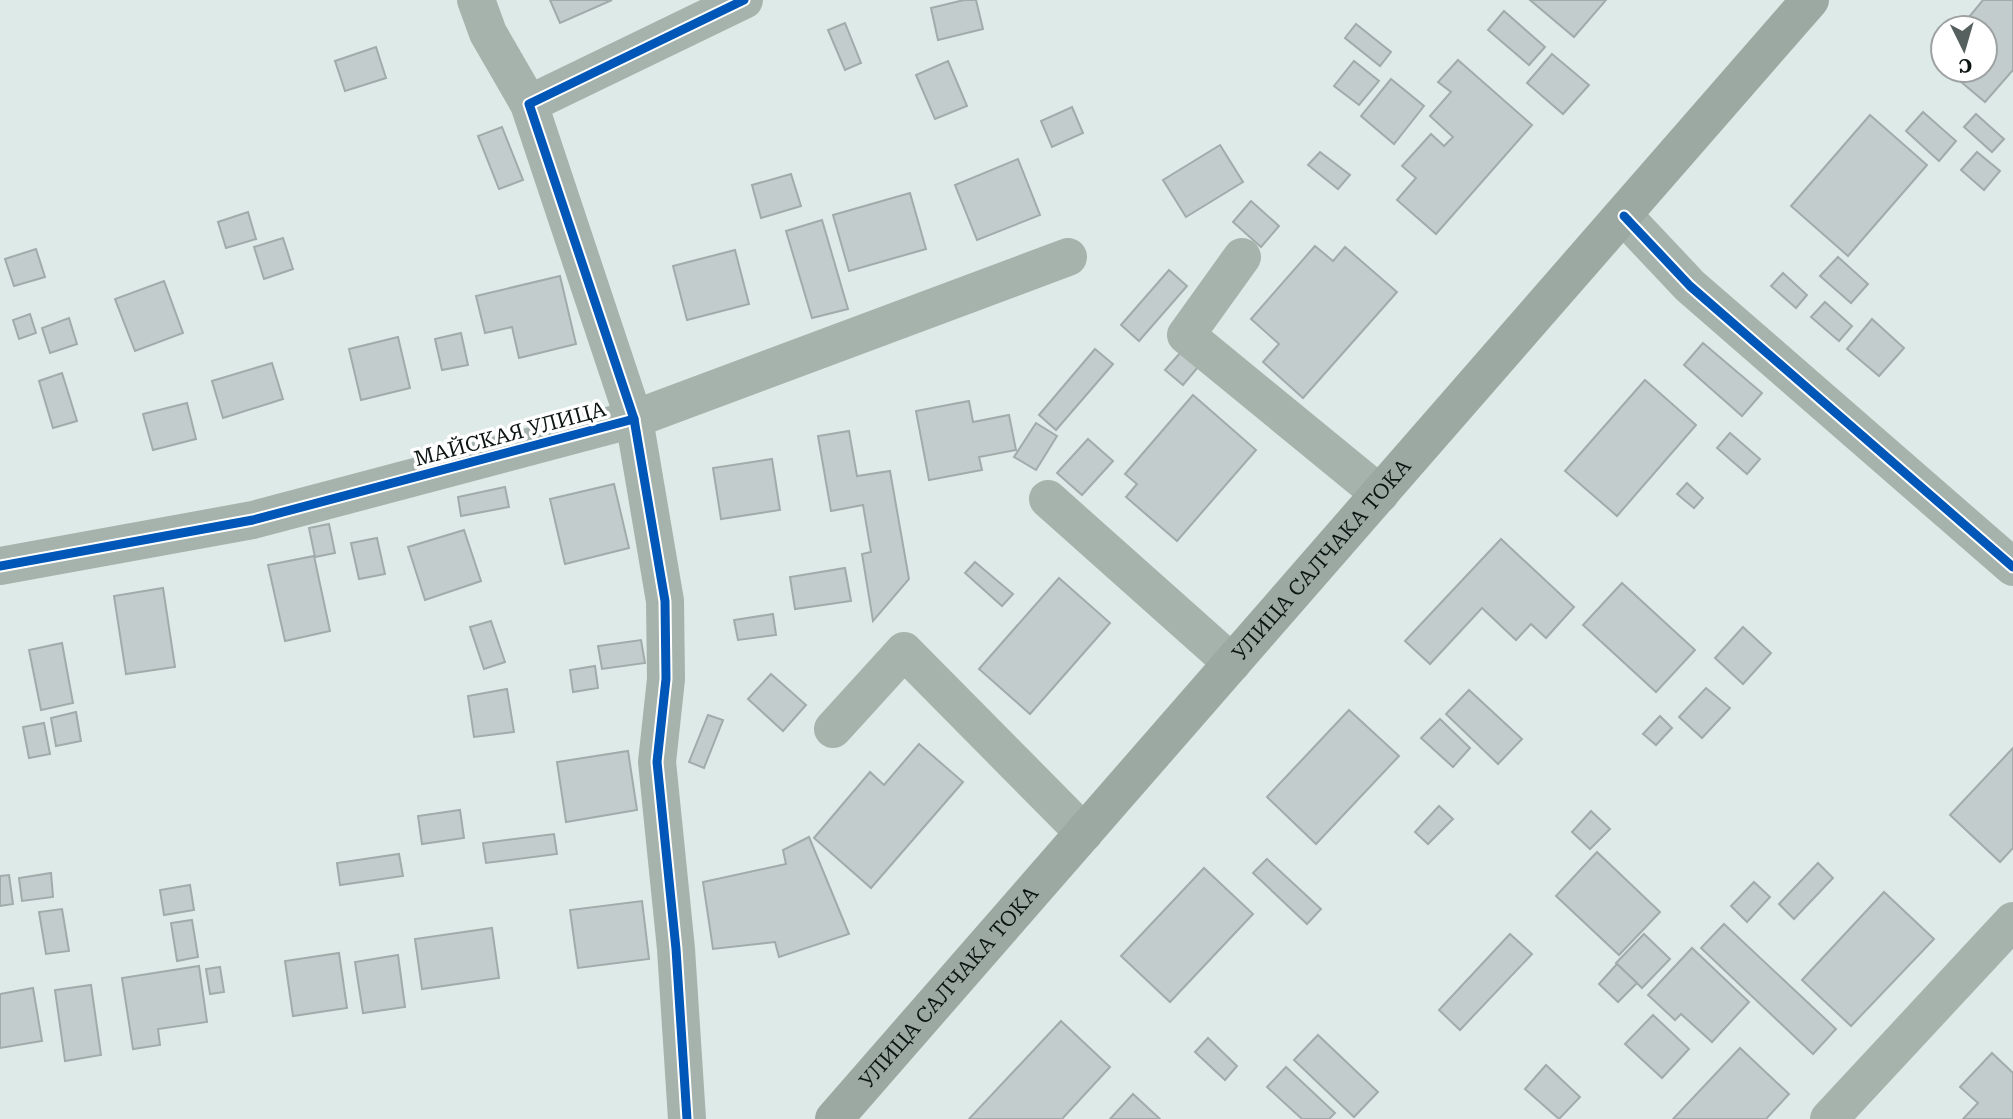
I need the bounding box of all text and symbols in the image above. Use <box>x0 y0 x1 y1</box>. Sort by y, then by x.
north arrow <box>1929 14 1999 84</box>
text: С <box>1958 53 1973 77</box>
street label: МАЙСКАЯ УЛИЦА <box>411 397 609 471</box>
street label: УЛИЦА САЛЧАКА ТОКА <box>1227 454 1416 665</box>
street label: УЛИЦА САЛЧАКА ТОКА <box>855 881 1043 1093</box>

